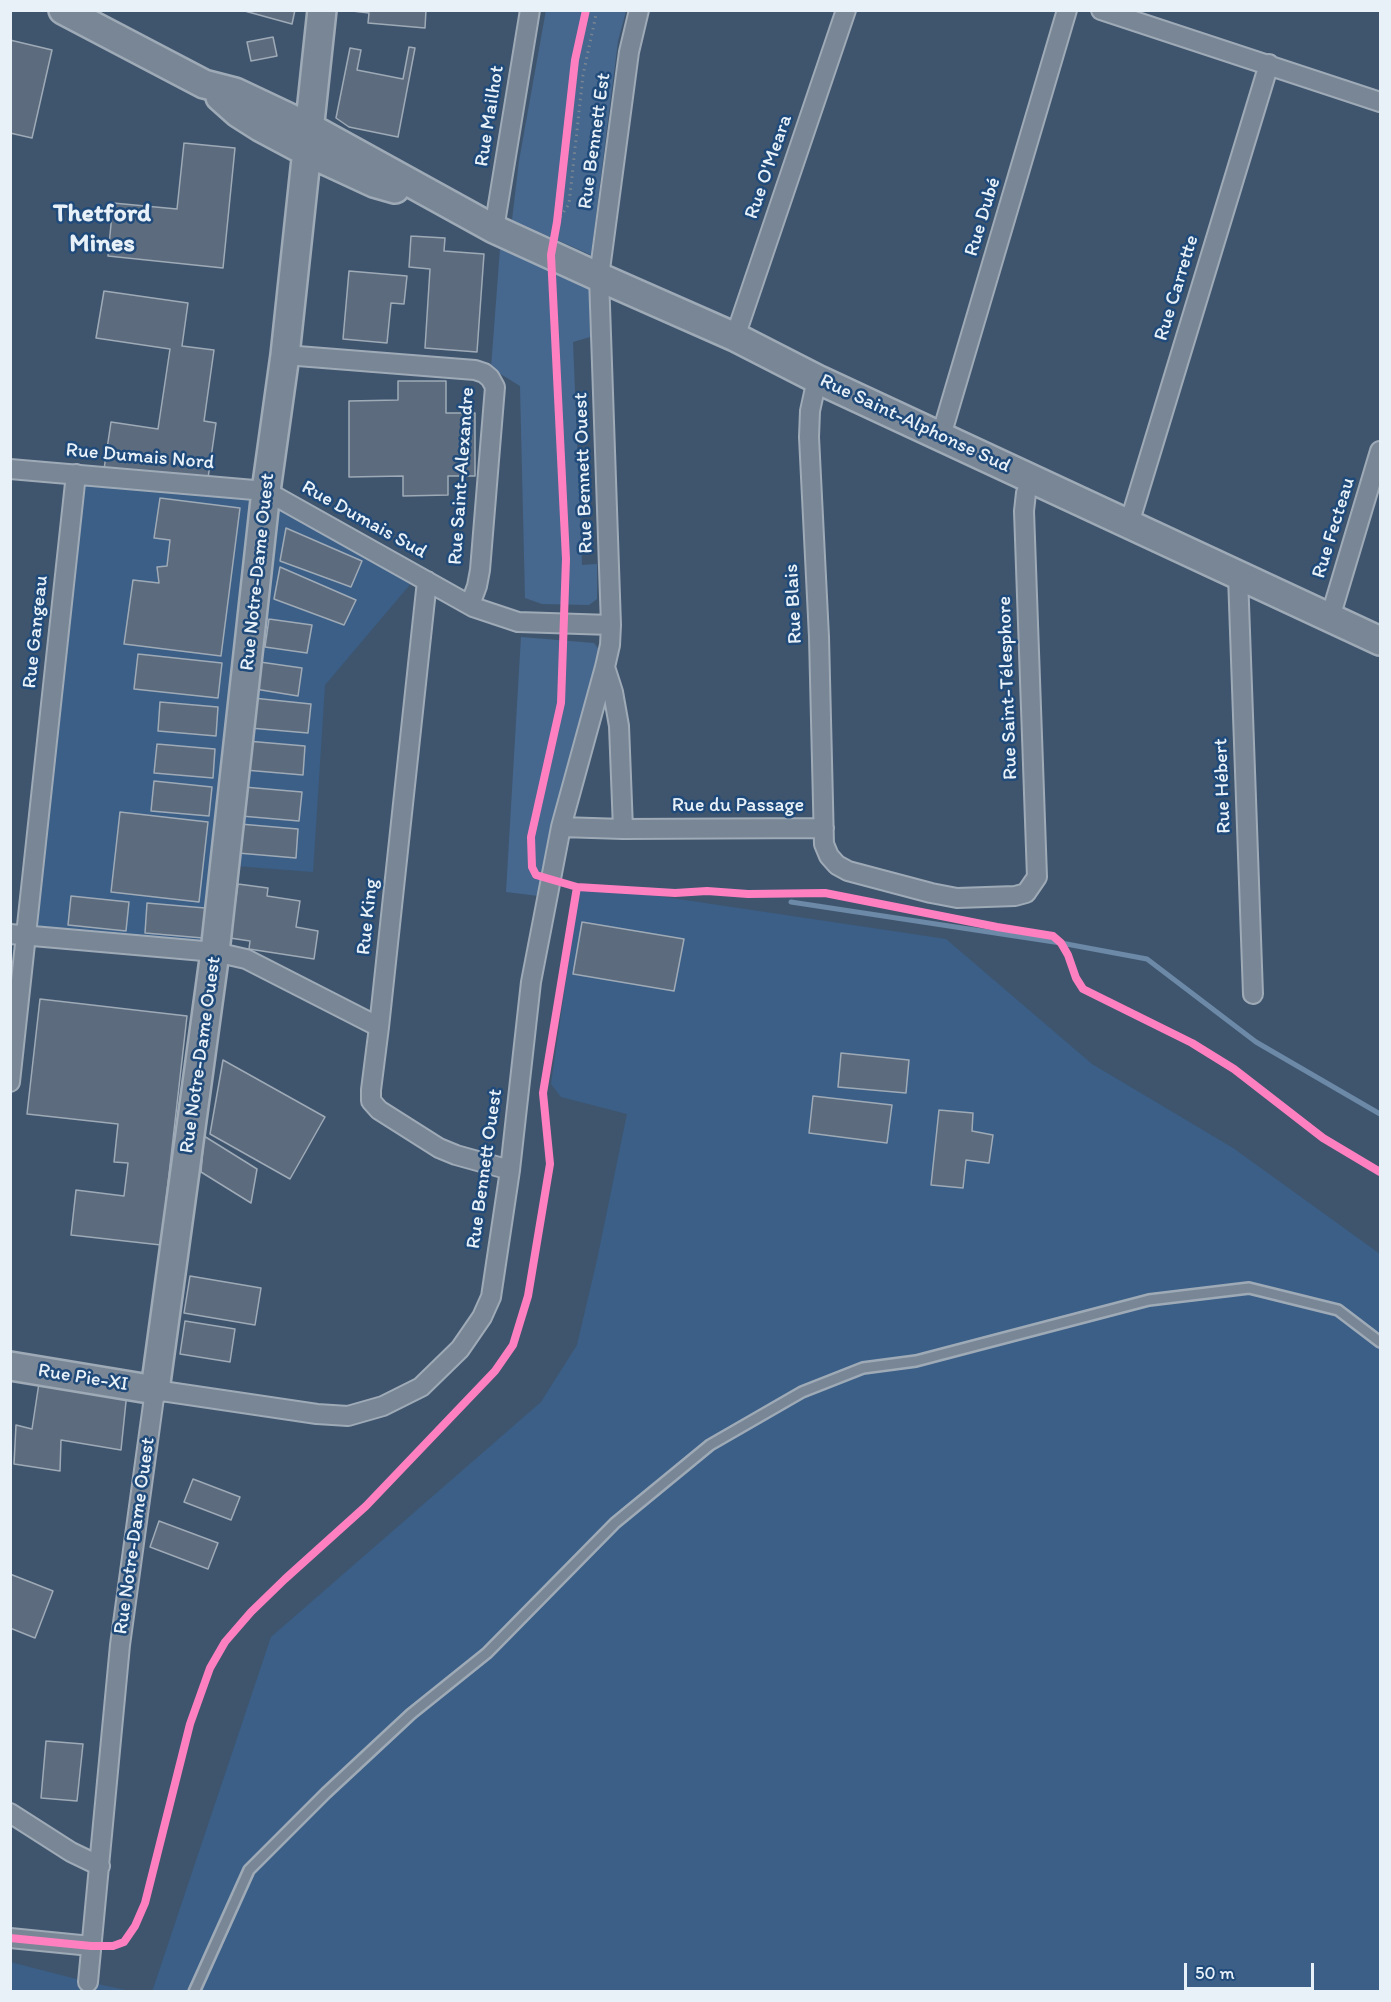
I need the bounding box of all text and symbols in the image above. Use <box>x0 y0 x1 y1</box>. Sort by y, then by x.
street label: Rue Mailhot <box>470 64 510 168</box>
street label: Rue Bennett Est <box>574 71 616 211</box>
street label: Rue O'Meara <box>740 112 798 222</box>
street label: Rue Dubé <box>960 175 1006 259</box>
district label: Thetford Mines <box>53 198 151 260</box>
street label: Rue Carrette <box>1150 232 1204 344</box>
street label: Rue Saint-Alphonse Sud <box>816 369 1014 479</box>
street label: Rue Saint-Alexandre <box>444 386 480 566</box>
street label: Rue Bennett Ouest <box>569 392 599 554</box>
street label: Rue Dumais Nord <box>65 439 215 475</box>
street label: Rue Notre-Dame Ouest <box>236 472 280 672</box>
street label: Rue Fecteau <box>1307 475 1361 581</box>
street label: Rue Dumais Sud <box>297 476 431 564</box>
street label: Rue Blais <box>780 563 808 645</box>
street label: Rue Gangeau <box>18 574 54 690</box>
street label: Rue Saint-Télesphore <box>993 596 1023 780</box>
street label: Rue Hébert <box>1209 738 1237 834</box>
street label: Rue du Passage <box>672 794 804 818</box>
street label: Rue King <box>352 878 384 956</box>
street label: Rue Notre-Dame Ouest <box>175 955 227 1155</box>
street label: Rue Bennett Ouest <box>462 1087 508 1251</box>
street label: Rue Pie-XI <box>36 1359 130 1397</box>
street label: Rue Notre-Dame Ouest <box>109 1436 161 1636</box>
scale bar <box>1187 1951 1318 1989</box>
text: 50 m <box>1195 1962 1235 1984</box>

